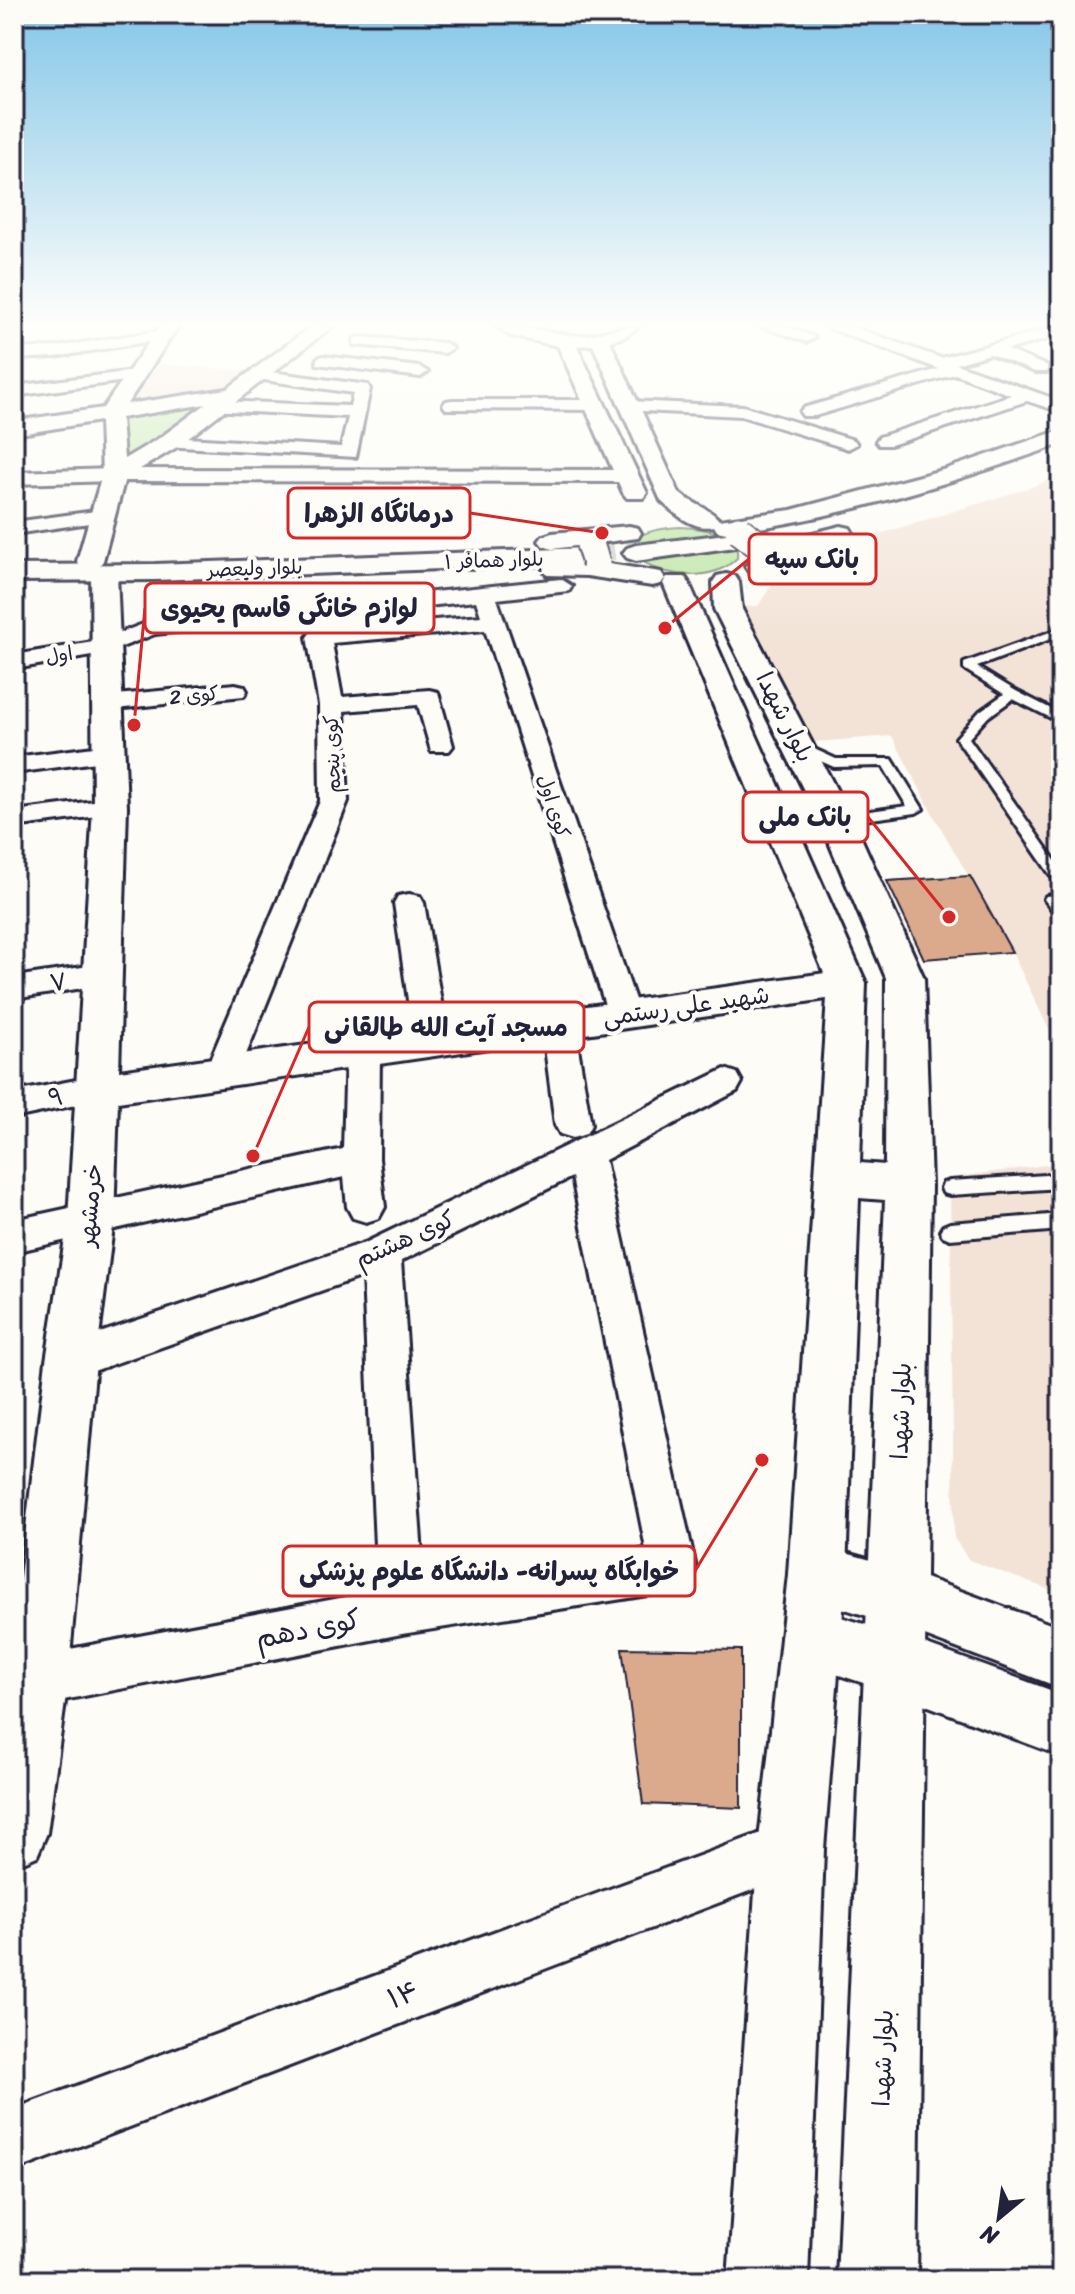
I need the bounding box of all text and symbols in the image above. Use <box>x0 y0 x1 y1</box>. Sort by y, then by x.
callout: درمانگاه الزهرا <box>288 488 470 538</box>
text: درمانگاه الزهرا <box>304 490 454 536</box>
callout: بانک سپه <box>749 534 876 584</box>
text: بانک سپه <box>765 536 859 582</box>
street label: بلوار همافر ۱ <box>444 541 544 580</box>
street label: بلوار ولیعصر <box>205 549 303 588</box>
callout: لوازم خانگی قاسم یحیوی <box>145 583 434 633</box>
text: لوازم خانگی قاسم یحیوی <box>160 585 418 631</box>
street label: اول <box>42 636 76 675</box>
street label: بلوار شهدا <box>744 664 826 770</box>
street label: کوی 2 <box>168 676 220 715</box>
street label: کوی پنجم <box>314 714 351 794</box>
street label: کوی اول <box>527 770 580 843</box>
callout: بانک ملی <box>743 792 868 842</box>
text: بانک ملی <box>759 794 851 840</box>
street label: ۷ <box>46 960 70 1004</box>
street label: شهید علی رستمی <box>600 974 772 1038</box>
callout: مسجد آیت الله طالقانی <box>309 1002 584 1052</box>
text: مسجد آیت الله طالقانی <box>324 1004 568 1050</box>
street label: ۹ <box>45 1075 67 1119</box>
street label: خرمشهر <box>65 1162 115 1250</box>
street label: کوی هشتم <box>348 1198 462 1280</box>
street label: بلوار شهدا <box>878 1362 924 1460</box>
callout: خوابگاە پسرانە- دانشگاە علوم پزشکی <box>283 1546 695 1596</box>
text: خوابگاە پسرانە- دانشگاە علوم پزشکی <box>299 1548 679 1594</box>
street label: کوی دهم <box>251 1594 365 1663</box>
street label: ۱۴ <box>380 1966 427 2023</box>
street label: بلوار شهدا <box>860 2009 906 2107</box>
north arrow <box>959 2178 1039 2258</box>
text: N <box>973 2214 1007 2256</box>

